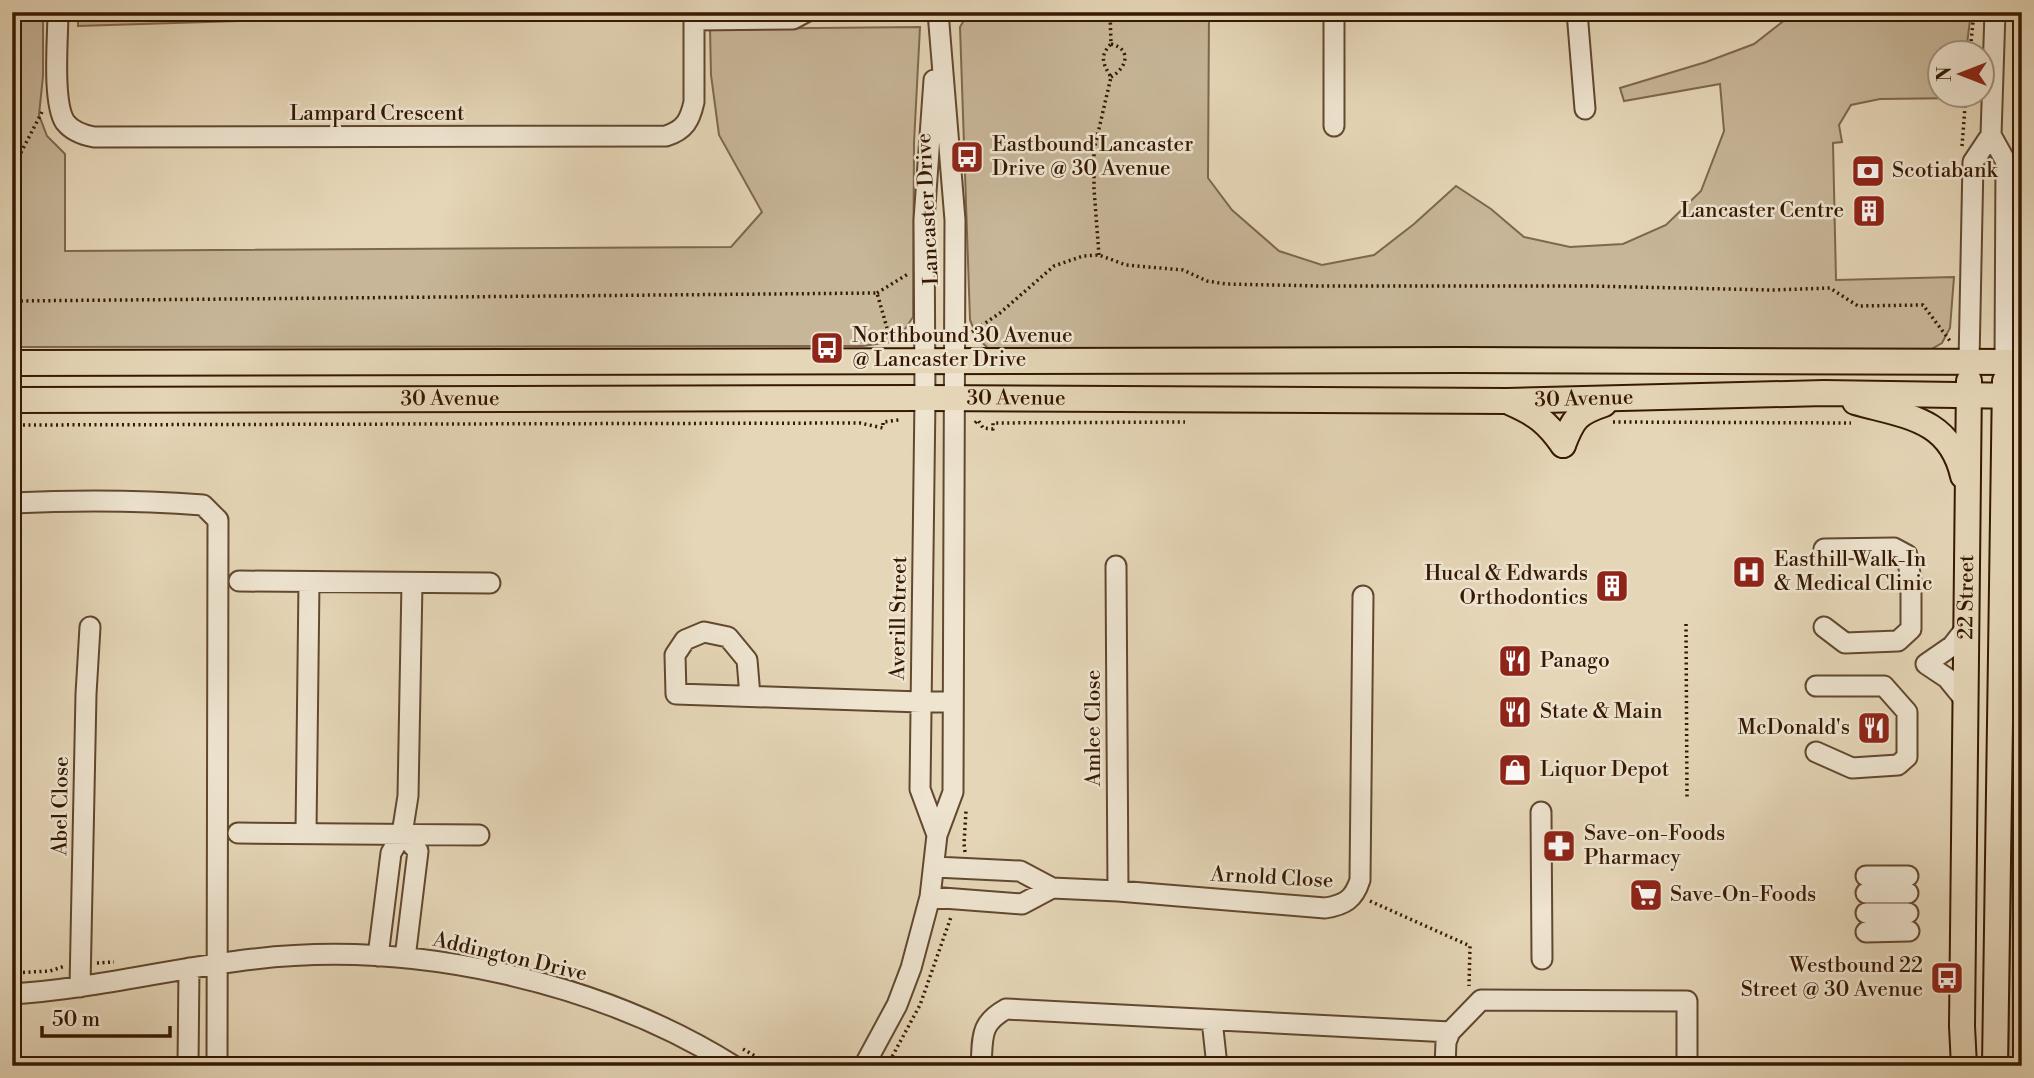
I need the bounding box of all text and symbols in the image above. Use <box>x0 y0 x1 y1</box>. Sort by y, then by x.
north arrow <box>1926 38 1996 108</box>
text: N <box>1933 66 1957 82</box>
street label: Lampard Crescent <box>289 101 465 127</box>
street label: Lancaster Drive <box>911 132 945 286</box>
place label: Eastbound Lancaster Drive @ 30 Avenue <box>992 132 1193 182</box>
bus stop icon: Eastbound Lancaster Drive @ 30 Avenue <box>948 138 986 176</box>
bank icon: Scotiabank <box>1849 152 1887 190</box>
place label: Scotiabank <box>1892 158 1998 184</box>
building icon: Lancaster Centre <box>1850 192 1888 230</box>
place label: Lancaster Centre <box>1681 198 1844 224</box>
place label: Northbound 30 Avenue @ Lancaster Drive <box>852 323 1073 373</box>
bus stop icon: Northbound 30 Avenue @ Lancaster Drive <box>808 329 846 367</box>
street label: 30 Avenue <box>966 385 1066 412</box>
street label: 30 Avenue <box>1534 385 1634 413</box>
street label: 30 Avenue <box>400 386 500 412</box>
place label: Easthill Walk-In & Medical Clinic <box>1774 547 1933 597</box>
hospital icon: Easthill Walk-In & Medical Clinic <box>1730 553 1768 591</box>
street label: 22 Street <box>1953 554 1980 640</box>
street label: Averill Street <box>885 555 913 681</box>
place label: Hucal & Edwards Orthodontics <box>1424 561 1588 611</box>
building icon: Hucal & Edwards Orthodontics <box>1593 567 1631 605</box>
restaurant icon: Panago <box>1496 642 1534 680</box>
place label: Panago <box>1540 648 1610 674</box>
street label: Amlee Close <box>1081 670 1107 787</box>
restaurant icon: State & Main <box>1496 693 1534 731</box>
place label: State & Main <box>1540 699 1663 725</box>
restaurant icon: McDonald's <box>1855 709 1893 747</box>
place label: McDonald's <box>1738 715 1850 741</box>
shop icon: Liquor Depot <box>1496 751 1534 789</box>
street label: Abel Close <box>47 756 75 857</box>
place label: Liquor Depot <box>1540 757 1670 783</box>
place label: Save-on-Foods Pharmacy <box>1584 821 1725 871</box>
pharmacy icon: Save-on-Foods Pharmacy <box>1540 827 1578 865</box>
street label: Arnold Close <box>1209 862 1334 894</box>
supermarket icon: Save-On-Foods <box>1627 876 1665 914</box>
place label: Save-On-Foods <box>1670 882 1816 908</box>
street label: Addington Drive <box>429 926 590 987</box>
place label: Westbound 22 Street @ 30 Avenue <box>1741 953 1923 1003</box>
bus stop icon: Westbound 22 Street @ 30 Avenue <box>1928 959 1966 997</box>
scale bar <box>42 994 170 1038</box>
text: 50 m <box>52 1007 100 1033</box>

